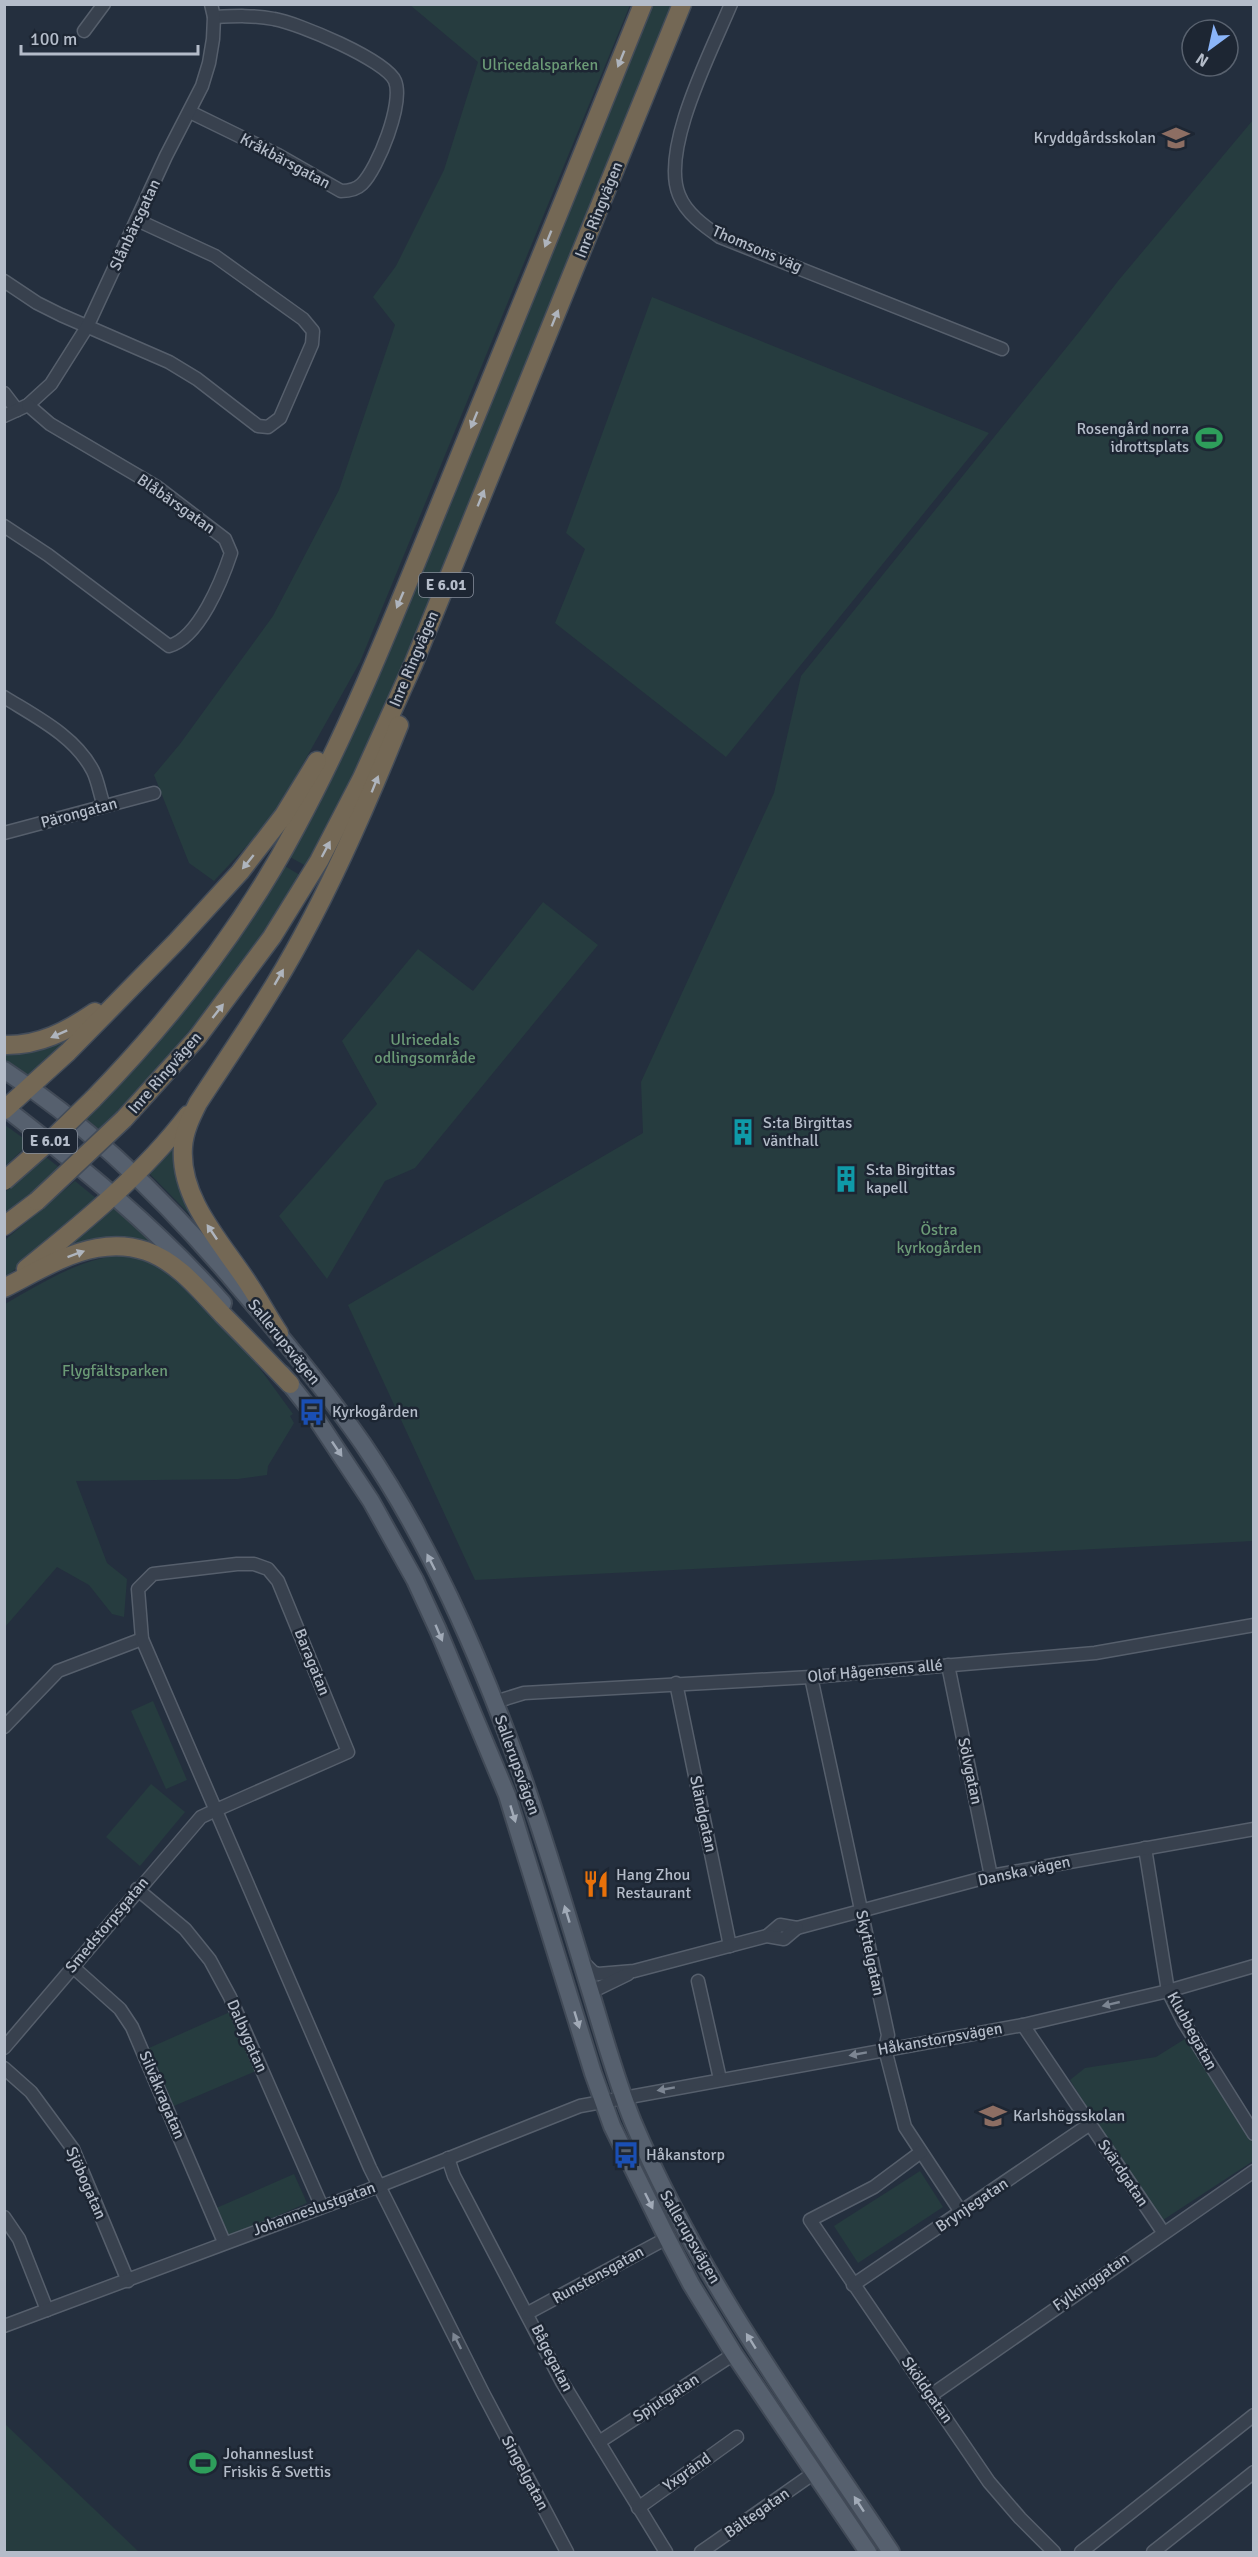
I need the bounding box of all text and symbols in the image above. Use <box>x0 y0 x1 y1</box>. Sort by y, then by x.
scale bar <box>21 18 198 56</box>
north arrow <box>1180 18 1240 78</box>
text: 100 m <box>30 28 77 50</box>
text: N <box>1192 48 1212 71</box>
one-way arrow <box>616 50 626 68</box>
park label: Ulricedalsparken <box>482 55 598 75</box>
school or university icon: Kryddgårdsskolan <box>1161 123 1191 153</box>
place label: Kryddgårdsskolan <box>1033 128 1156 148</box>
street label: Kråkbärsgatan <box>236 129 334 193</box>
street label: Inre Ringvägen <box>571 159 627 261</box>
street label: Slånbärsgatan <box>105 176 165 274</box>
street label: Thomsons väg <box>709 221 805 277</box>
one-way arrow <box>543 231 553 249</box>
one-way arrow <box>550 308 560 326</box>
one-way arrow <box>469 411 479 429</box>
place label: Rosengård norra idrottsplats <box>1076 419 1189 457</box>
sports icon: Rosengård norra idrottsplats <box>1194 423 1224 453</box>
street label: Blåbärsgatan <box>133 470 219 538</box>
one-way arrow <box>477 489 486 507</box>
road number: E 6.01 <box>419 573 473 597</box>
one-way arrow <box>395 592 405 610</box>
street label: Inre Ringvägen <box>385 608 443 710</box>
one-way arrow <box>370 774 380 792</box>
street label: Pärongatan <box>39 793 119 833</box>
one-way arrow <box>320 840 330 858</box>
one-way arrow <box>243 855 255 870</box>
one-way arrow <box>274 968 284 985</box>
one-way arrow <box>211 1003 224 1019</box>
street label: Inre Ringvägen <box>124 1028 206 1118</box>
one-way arrow <box>51 1029 68 1038</box>
park label: Ulricedals odlingsområde <box>374 1030 476 1068</box>
place label: S:ta Birgittas vänthall <box>763 1113 852 1151</box>
building icon: S:ta Birgittas vänthall <box>728 1117 758 1147</box>
road number: E 6.01 <box>23 1129 77 1153</box>
place label: S:ta Birgittas kapell <box>866 1160 955 1198</box>
building icon: S:ta Birgittas kapell <box>831 1164 861 1194</box>
park label: Östra kyrkogården <box>897 1220 981 1258</box>
one-way arrow <box>207 1223 218 1240</box>
one-way arrow <box>67 1249 85 1259</box>
street label: Sallerupsvägen <box>243 1295 325 1389</box>
park label: Flygfältsparken <box>62 1361 168 1381</box>
bus stop icon: Kyrkogården <box>297 1397 327 1427</box>
place label: Kyrkogården <box>332 1402 418 1422</box>
one-way arrow <box>331 1440 342 1457</box>
one-way arrow <box>426 1553 436 1570</box>
one-way arrow <box>434 1625 444 1643</box>
street label: Baragatan <box>290 1626 334 1698</box>
street label: Olof Hågensens allé <box>807 1655 943 1687</box>
street label: Sallerupsvägen <box>490 1712 544 1818</box>
street label: Sölvgatan <box>953 1736 987 1806</box>
street label: Sländgatan <box>685 1774 721 1854</box>
one-way arrow <box>509 1805 518 1823</box>
street label: Danska vägen <box>976 1851 1072 1891</box>
place label: Hang Zhou Restaurant <box>616 1865 691 1903</box>
restaurant icon: Hang Zhou Restaurant <box>581 1869 611 1899</box>
street label: Smedstorpsgatan <box>61 1873 153 1977</box>
one-way arrow <box>562 1904 571 1922</box>
street label: Skyttelgatan <box>851 1908 889 1998</box>
street label: Klubbegatan <box>1162 1988 1222 2074</box>
street label: Dalbygatan <box>222 1996 272 2076</box>
one-way arrow <box>1102 2000 1120 2010</box>
one-way arrow <box>573 2011 582 2029</box>
street label: Håkanstorpsvägen <box>876 2018 1004 2060</box>
street label: Silvåkragatan <box>134 2048 190 2142</box>
one-way arrow <box>848 2050 867 2059</box>
one-way arrow <box>657 2085 676 2094</box>
school or university icon: Karlshögsskolan <box>978 2101 1008 2131</box>
place label: Karlshögsskolan <box>1013 2106 1125 2126</box>
street label: Svärdgatan <box>1093 2135 1153 2211</box>
bus stop icon: Håkanstorp <box>611 2140 641 2170</box>
street label: Sjöbogatan <box>61 2144 111 2222</box>
place label: Håkanstorp <box>646 2145 725 2165</box>
street label: Brynjegatan <box>932 2173 1012 2237</box>
street label: Johanneslustgatan <box>250 2177 378 2241</box>
street label: Sallerupsvägen <box>655 2187 725 2287</box>
one-way arrow <box>644 2192 653 2209</box>
street label: Runstensgatan <box>549 2242 647 2308</box>
street label: Fylkinggatan <box>1049 2248 1133 2316</box>
street label: Bågegatan <box>527 2321 577 2395</box>
one-way arrow <box>452 2332 462 2349</box>
one-way arrow <box>746 2333 757 2349</box>
street label: Sköldgatan <box>897 2353 957 2427</box>
street label: Spjutgatan <box>629 2369 703 2427</box>
street label: Singelgatan <box>497 2432 553 2514</box>
place label: Johanneslust Friskis & Svettis <box>223 2444 331 2482</box>
sports icon: Johanneslust Friskis & Svettis <box>188 2448 218 2478</box>
street label: Yxgränd <box>659 2448 715 2496</box>
street label: Bältegatan <box>721 2483 793 2543</box>
one-way arrow <box>853 2495 864 2512</box>

